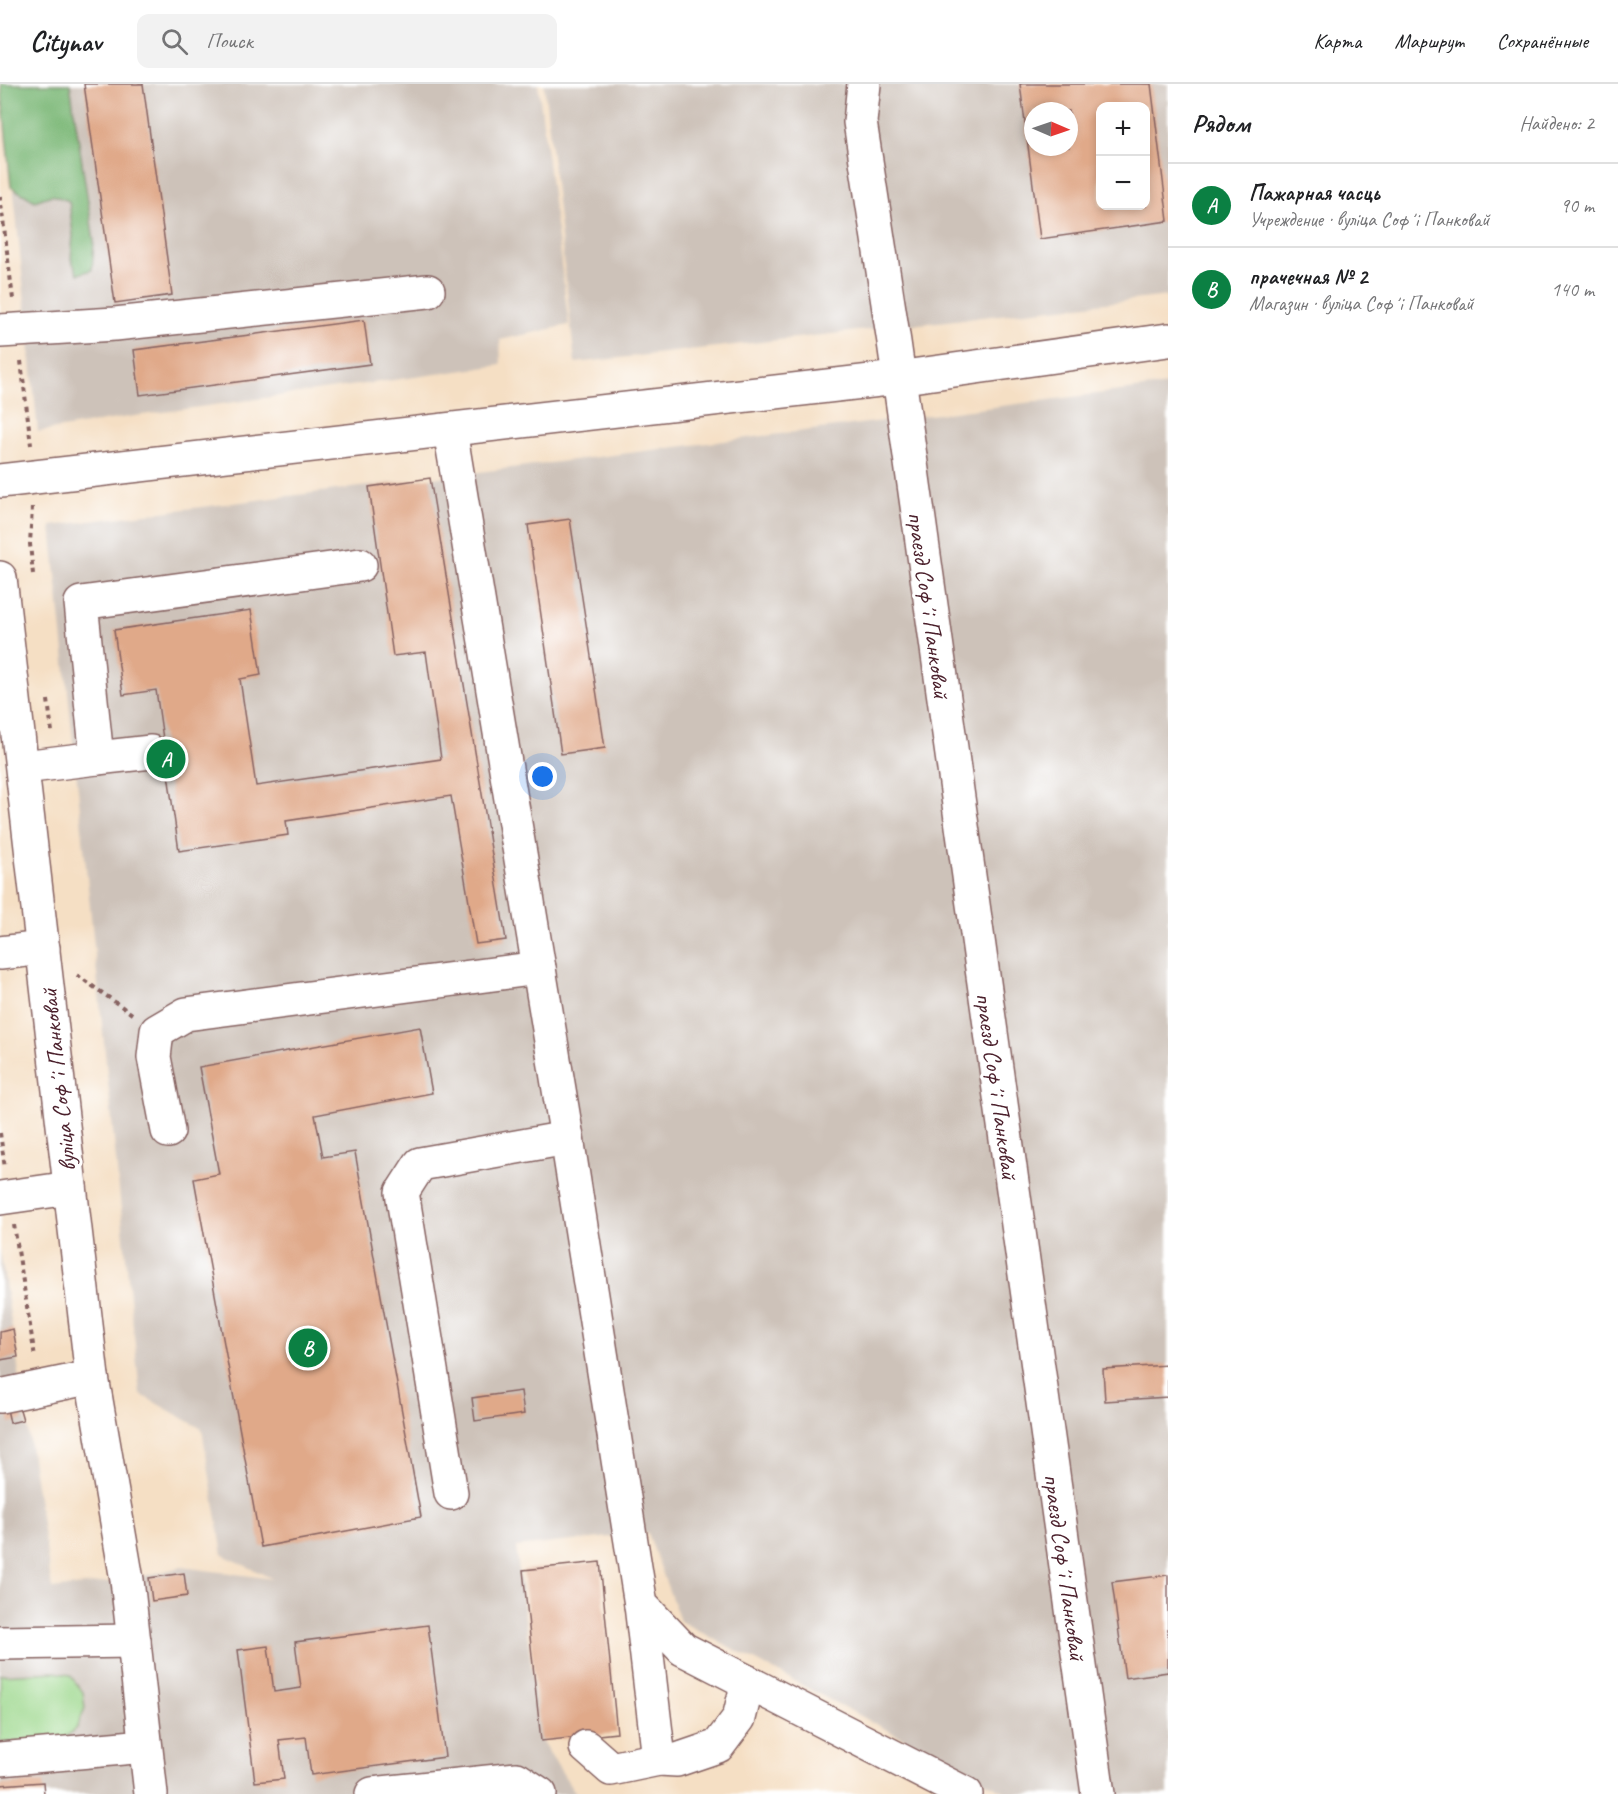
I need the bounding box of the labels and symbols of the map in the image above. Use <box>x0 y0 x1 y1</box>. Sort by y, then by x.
north arrow <box>1024 102 1078 156</box>
street label: праезд Софʼі Панковай <box>901 510 957 702</box>
pin: A <box>146 736 186 782</box>
your location <box>528 762 557 791</box>
street label: вуліца Софʼі Панковай <box>33 985 83 1173</box>
street label: праезд Софʼі Панковай <box>969 991 1025 1183</box>
pin: B <box>288 1326 328 1370</box>
street label: праезд Софʼі Панковай <box>1037 1472 1093 1664</box>

